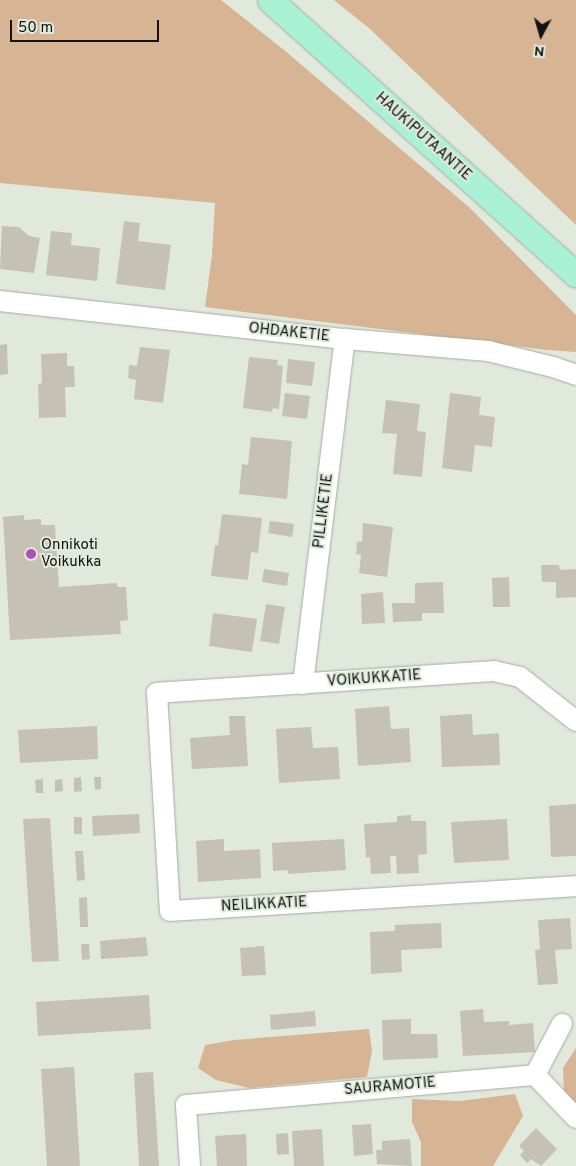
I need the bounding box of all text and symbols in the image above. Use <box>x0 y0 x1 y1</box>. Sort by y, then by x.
scale bar <box>12 10 161 42</box>
north arrow <box>516 10 566 60</box>
text: 50 m <box>18 19 53 38</box>
text: N <box>533 41 545 59</box>
street label: HAUKIPUTAANTIE <box>371 89 475 185</box>
street label: OHDAKETIE <box>248 320 330 346</box>
street label: PILLIKETIE <box>310 473 338 549</box>
place label: Onnikoti Voikukka <box>41 536 101 571</box>
marker: Onnikoti Voikukka <box>25 548 37 560</box>
street label: VOIKUKKATIE <box>326 667 422 691</box>
street label: NEILIKKATIE <box>220 894 308 916</box>
street label: SAURAMOTIE <box>343 1074 437 1100</box>

